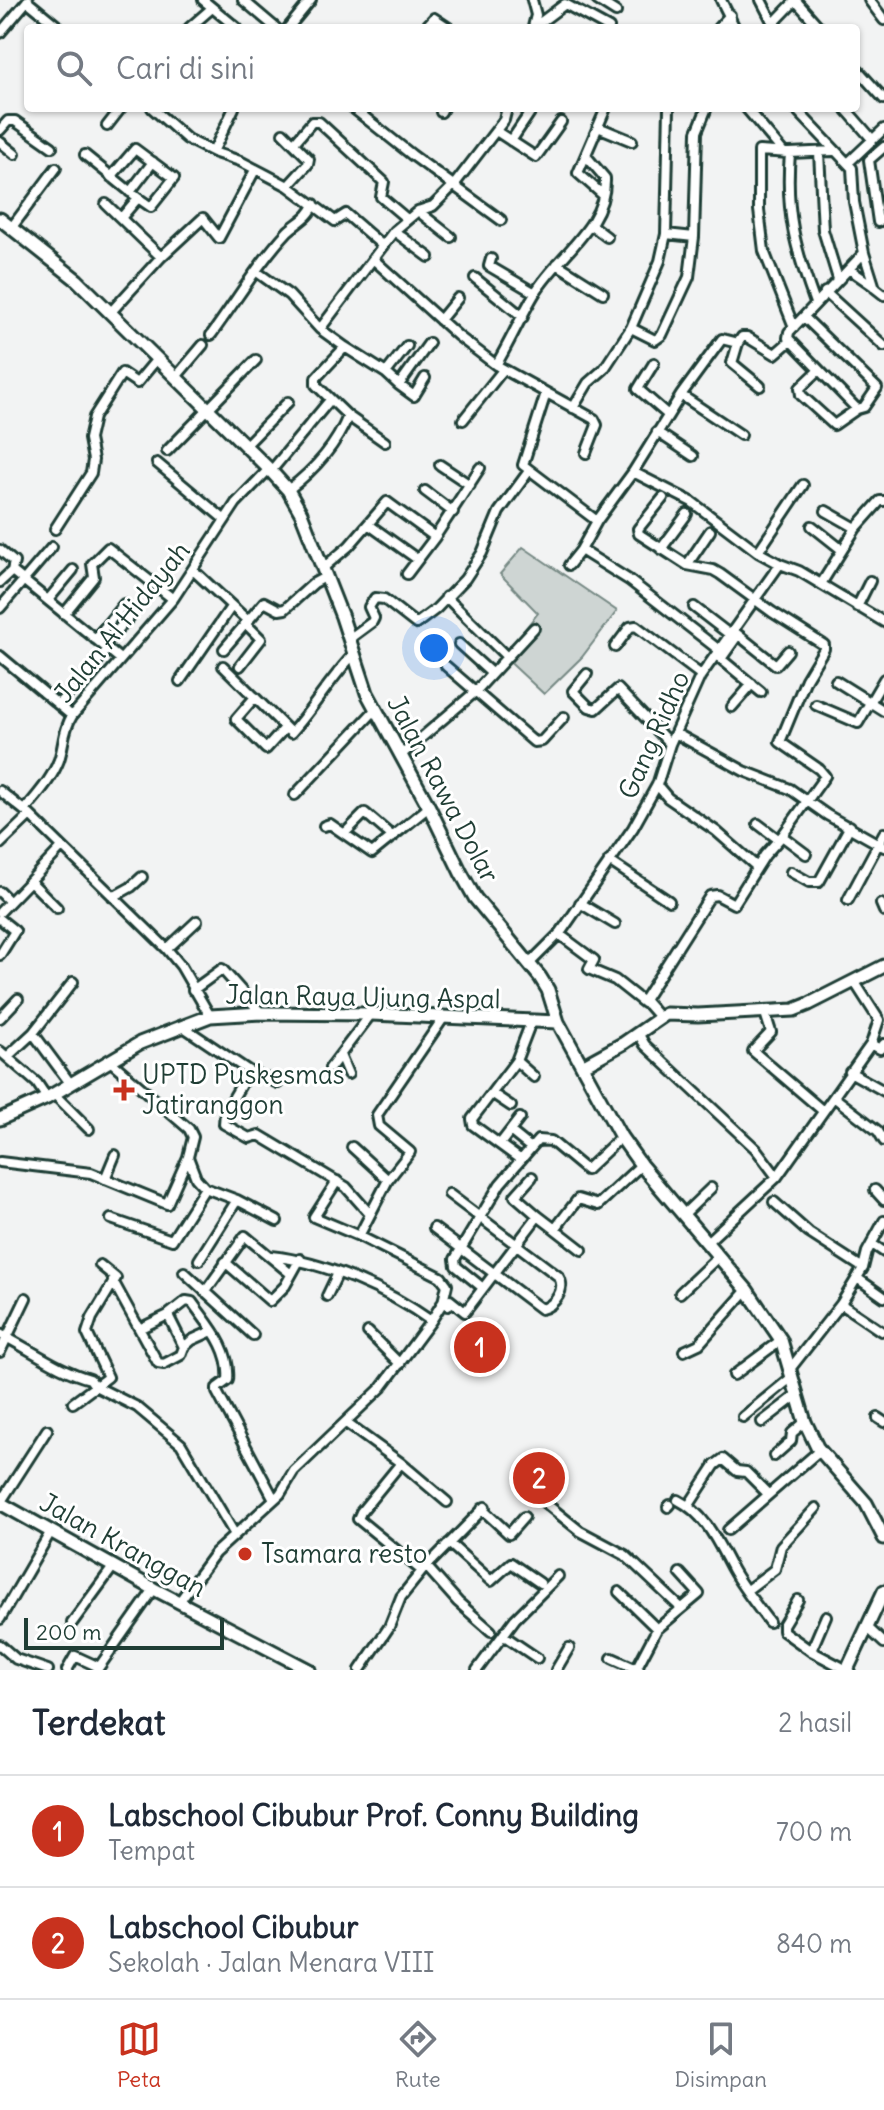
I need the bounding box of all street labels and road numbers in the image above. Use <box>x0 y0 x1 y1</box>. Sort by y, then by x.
street label: Jalan Al Hidayah <box>47 534 197 709</box>
street label: Gang Ridho <box>611 666 696 804</box>
street label: Jalan Rawa Dolar <box>380 690 507 888</box>
street label: Jalan Raya Ujung Aspal <box>225 978 501 1015</box>
street label: Jalan Kranggan <box>34 1485 212 1604</box>

